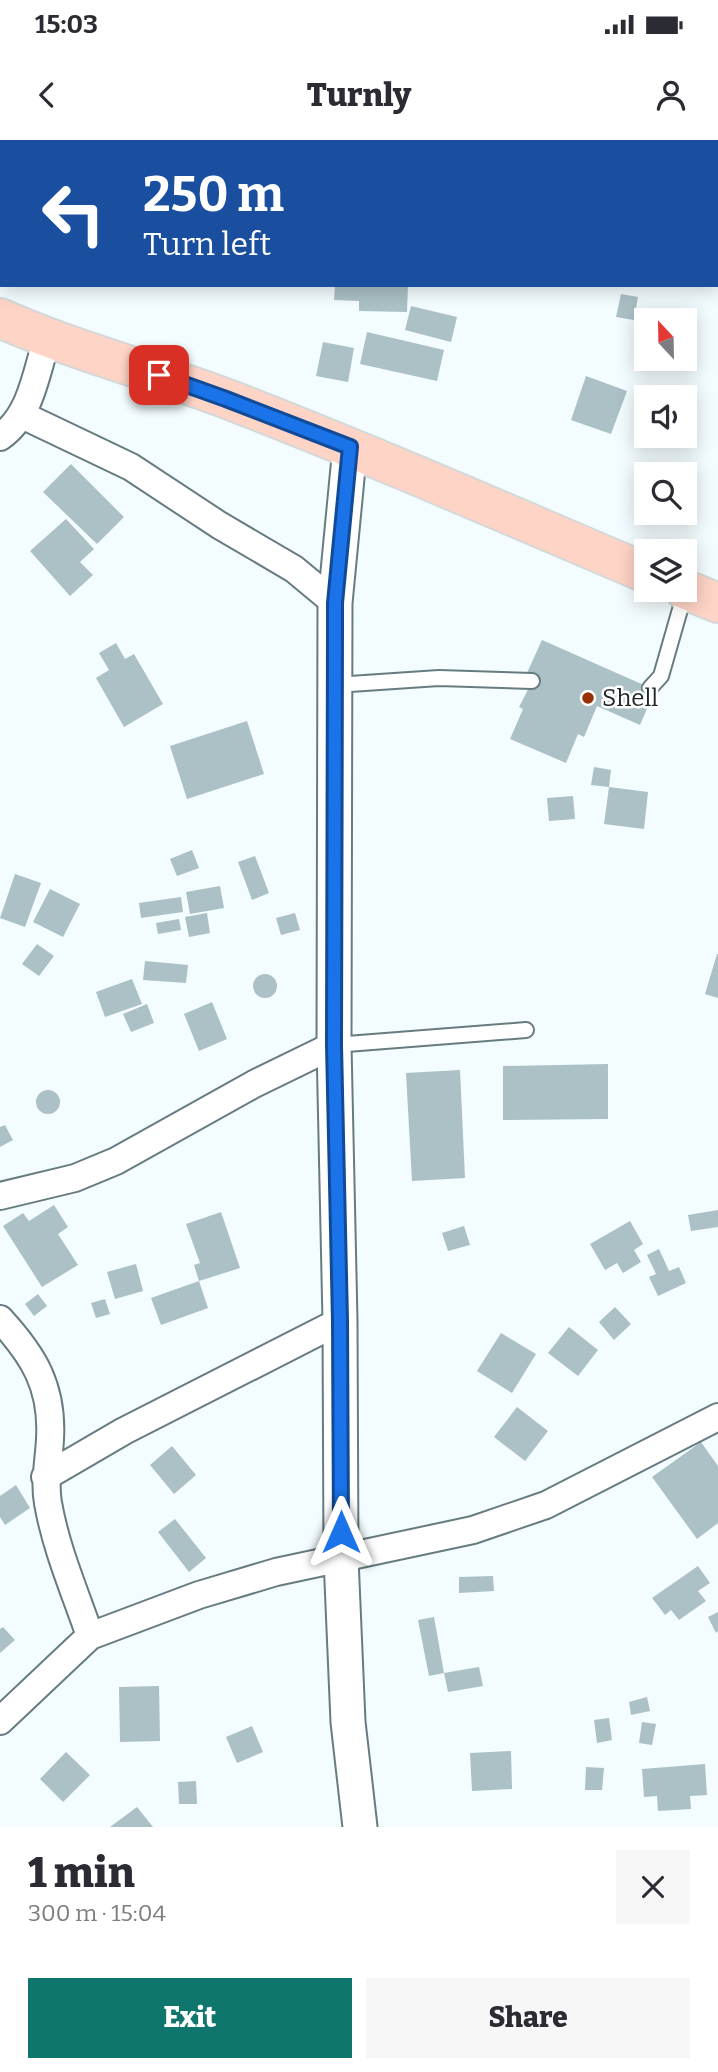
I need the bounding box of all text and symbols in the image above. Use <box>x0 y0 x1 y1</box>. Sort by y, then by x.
text: 15:03 <box>35 9 98 40</box>
icon: back <box>28 76 66 114</box>
text: Turnly <box>307 76 411 114</box>
icon: person <box>652 76 690 114</box>
text: 250 m <box>143 165 284 224</box>
icon: left <box>28 168 119 259</box>
text: Turn left <box>143 225 271 263</box>
north arrow <box>634 308 696 371</box>
map controls <box>634 308 697 602</box>
pin <box>129 345 189 405</box>
icon: arrive <box>140 356 178 394</box>
button: sound <box>634 385 697 448</box>
button: search <box>634 462 697 525</box>
button: layers <box>634 539 697 602</box>
place label: Shell <box>602 684 658 712</box>
marker: Shell <box>580 690 596 706</box>
position arrow <box>304 1495 378 1569</box>
text: 1 min <box>28 1848 135 1898</box>
button: close <box>616 1850 690 1924</box>
text: 300 m · 15:04 <box>28 1899 166 1927</box>
button: Exit <box>28 1978 352 2058</box>
button: Share <box>366 1978 690 2058</box>

